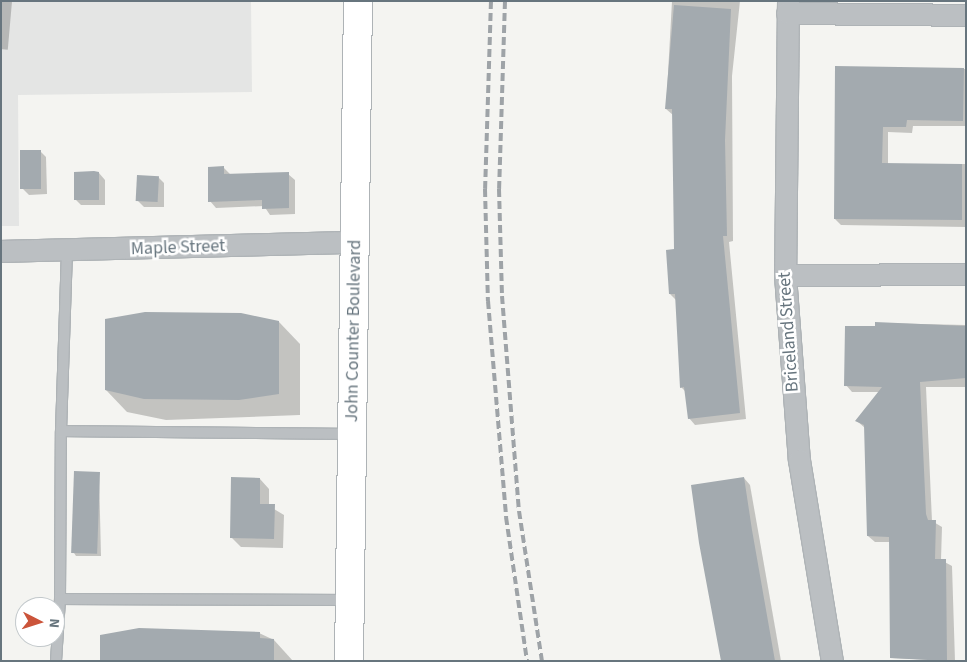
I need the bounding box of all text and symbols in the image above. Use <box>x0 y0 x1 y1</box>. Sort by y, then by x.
street label: Maple Street <box>130 236 226 260</box>
street label: John Counter Boulevard <box>342 239 366 423</box>
street label: Briceland Street <box>774 271 804 393</box>
north arrow <box>15 597 65 647</box>
text: N <box>44 618 64 629</box>

